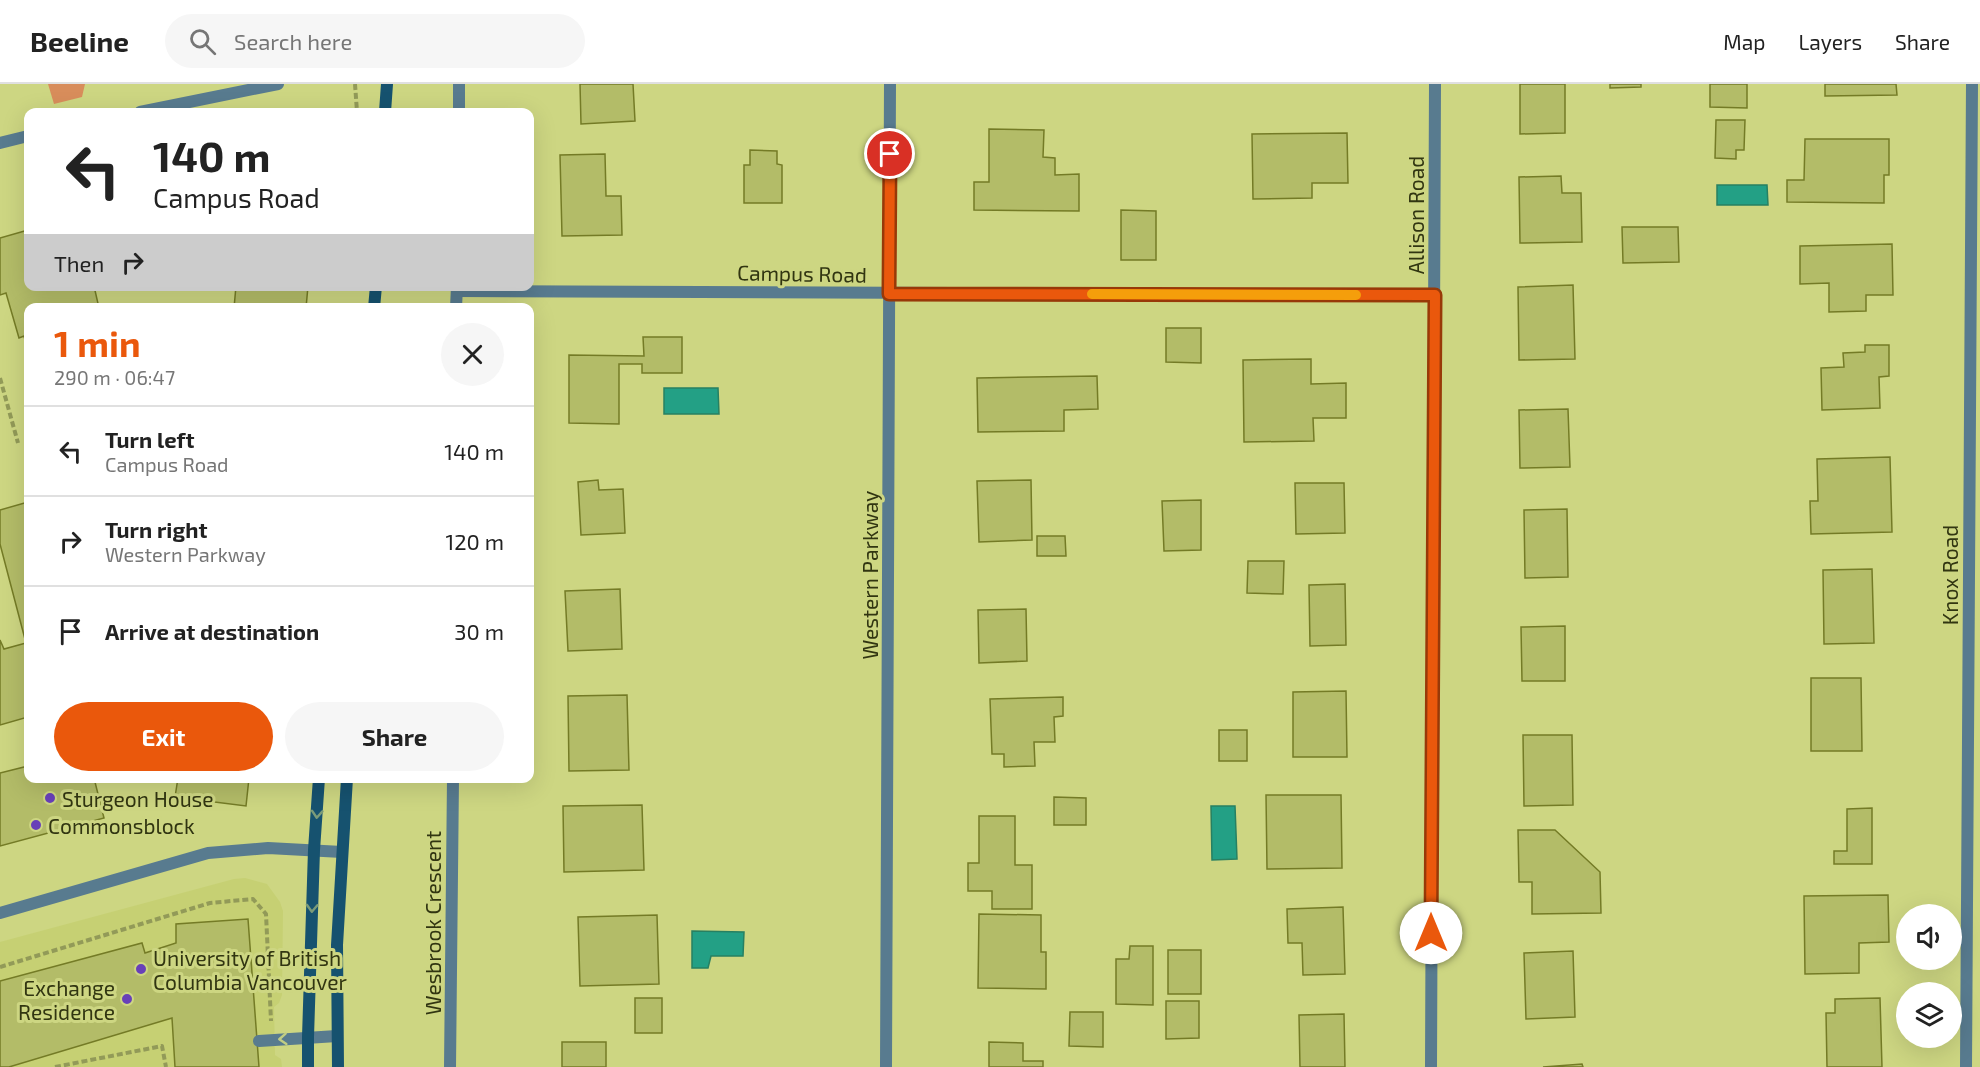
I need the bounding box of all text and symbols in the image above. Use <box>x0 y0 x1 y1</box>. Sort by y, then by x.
search box <box>165 14 585 68</box>
text: Beeline <box>30 24 129 58</box>
icon: search <box>186 25 219 58</box>
text: Search here <box>234 28 352 54</box>
text: Map <box>1723 29 1765 54</box>
text: Layers <box>1798 29 1862 54</box>
text: Share <box>1895 29 1950 54</box>
pin <box>864 128 915 179</box>
text: 140 m <box>153 130 270 180</box>
icon: left <box>54 132 132 210</box>
icon: arrive <box>873 137 906 170</box>
street label: Allison Road <box>1403 156 1428 274</box>
text: Campus Road <box>153 181 320 213</box>
icon: right <box>116 246 149 279</box>
text: Then <box>54 250 104 276</box>
street label: Campus Road <box>737 259 867 287</box>
text: 1 min <box>54 321 141 364</box>
button: close <box>441 323 504 386</box>
text: 290 m · 06:47 <box>54 365 175 389</box>
text: Turn left <box>105 426 194 452</box>
icon: left <box>54 435 87 468</box>
text: 140 m <box>444 438 504 464</box>
text: Campus Road <box>105 452 229 476</box>
street label: Western Parkway <box>857 491 882 659</box>
text: Turn right <box>105 516 207 542</box>
icon: right <box>54 525 87 558</box>
street label: Knox Road <box>1937 525 1962 625</box>
text: 120 m <box>445 528 504 554</box>
text: Western Parkway <box>105 542 266 566</box>
icon: arrive <box>54 615 87 648</box>
text: Arrive at destination <box>105 618 319 644</box>
text: 30 m <box>454 618 504 644</box>
button: Exit <box>54 702 273 771</box>
button: Share <box>285 702 504 771</box>
place label: Sturgeon House <box>62 786 214 811</box>
marker: Sturgeon House <box>43 791 57 805</box>
one-way arrow <box>310 810 323 819</box>
place label: Commonsblock <box>48 813 195 838</box>
marker: Commonsblock <box>29 818 43 832</box>
street label: Wesbrook Crescent <box>420 831 445 1015</box>
position arrow <box>1399 901 1463 965</box>
one-way arrow <box>306 904 318 913</box>
map controls <box>1896 904 1962 1048</box>
button: sound <box>1896 904 1962 970</box>
place label: University of British Columbia Vancouver <box>153 945 348 994</box>
marker: University of British Columbia Vancouver <box>134 962 148 976</box>
place label: Exchange Residence <box>18 975 115 1024</box>
button: layers <box>1896 982 1962 1048</box>
marker: Exchange Residence <box>120 992 134 1006</box>
one-way arrow <box>279 1032 288 1045</box>

